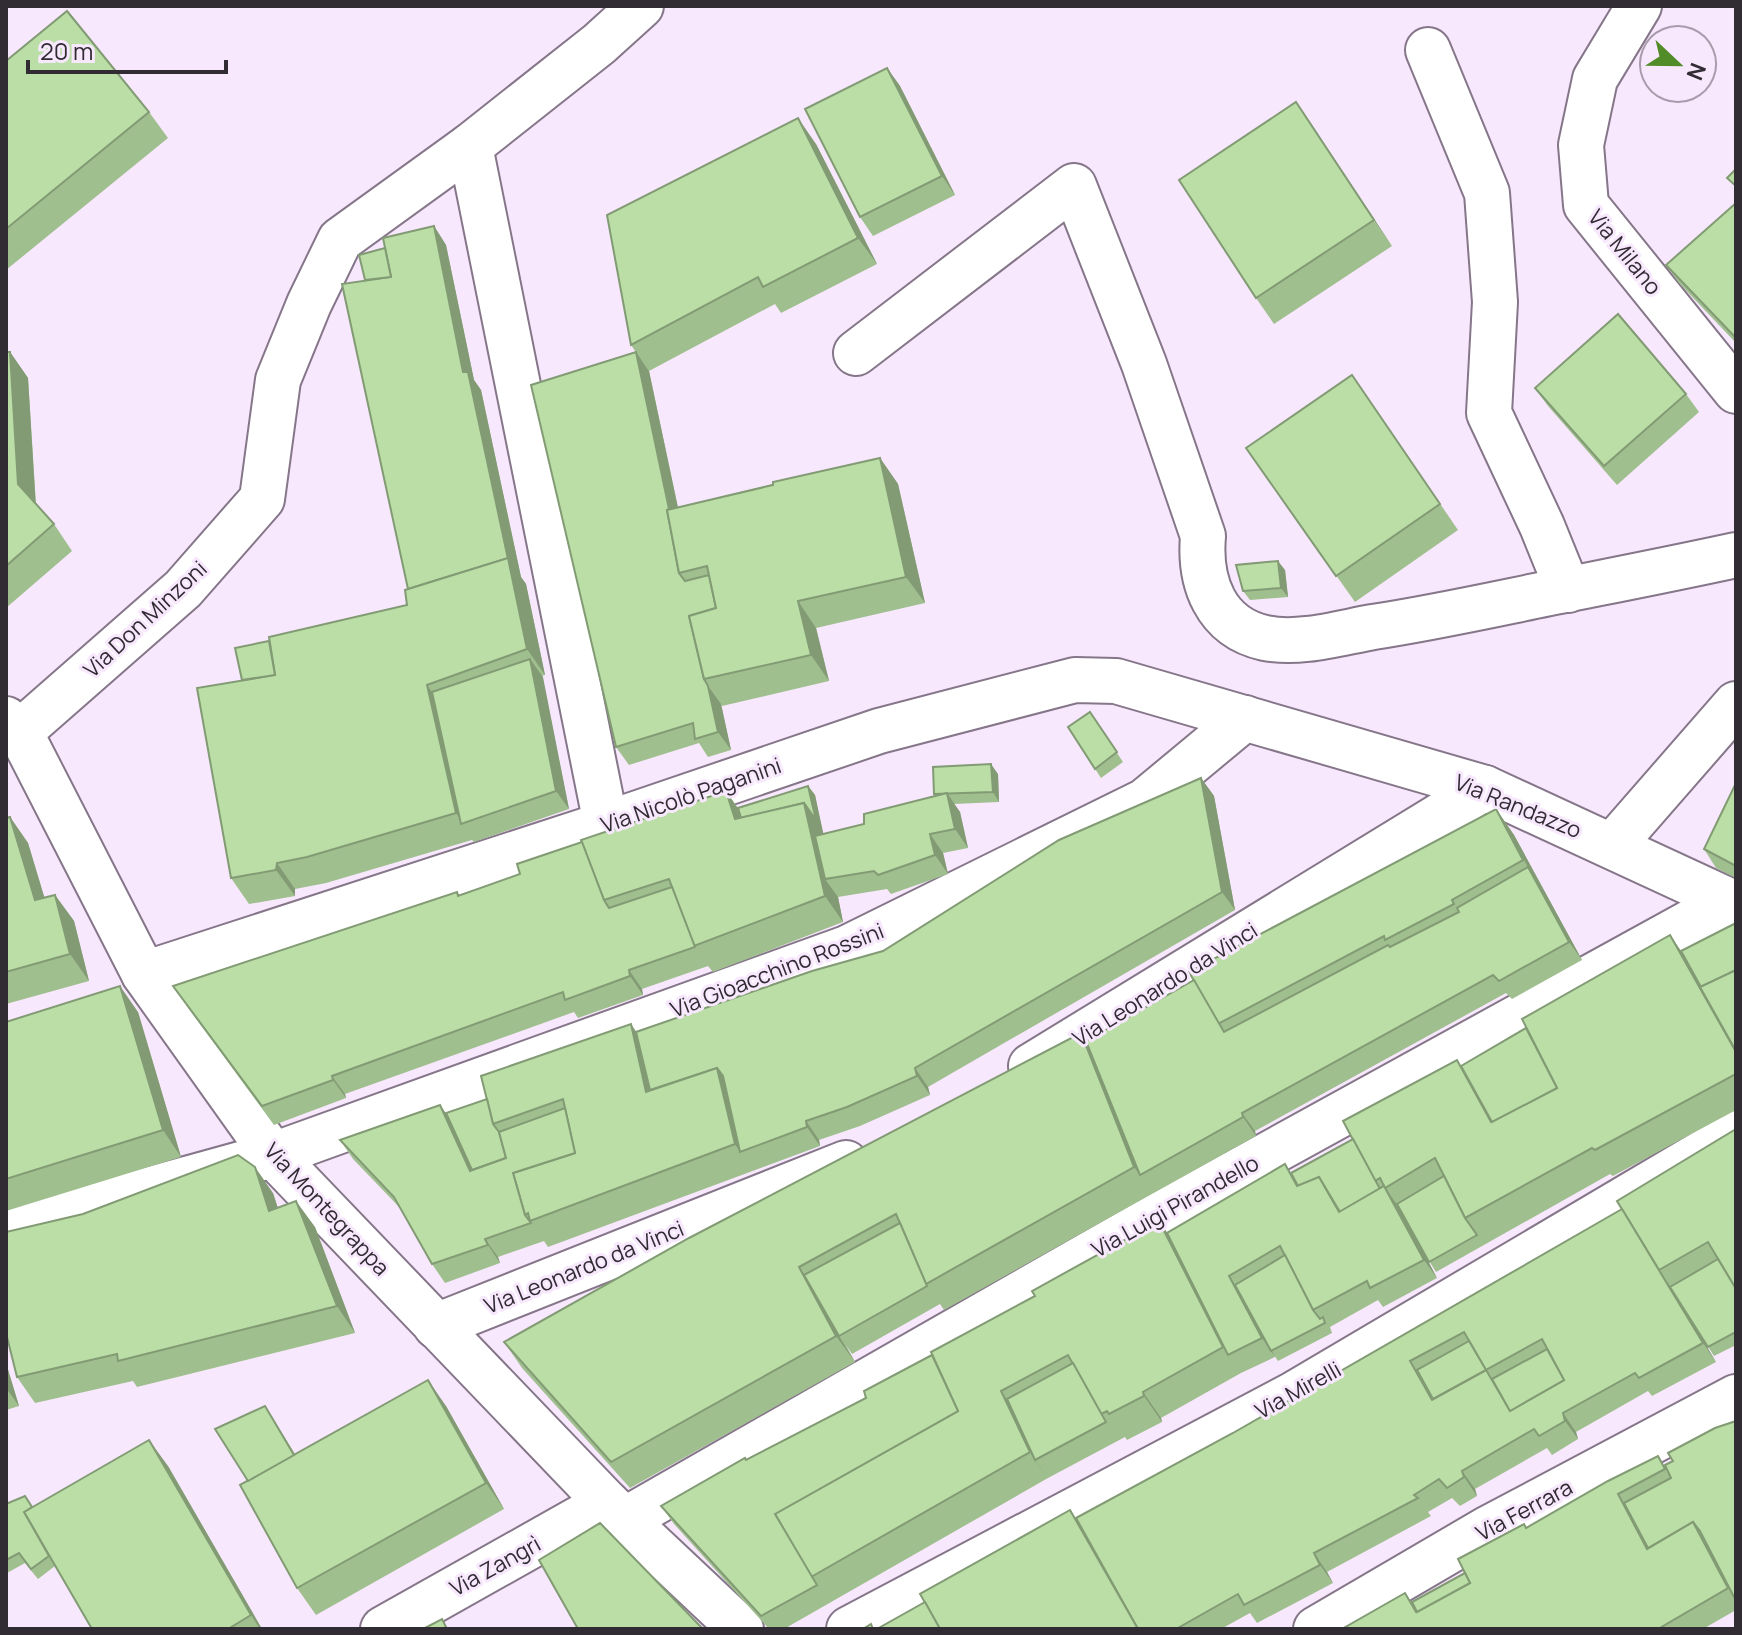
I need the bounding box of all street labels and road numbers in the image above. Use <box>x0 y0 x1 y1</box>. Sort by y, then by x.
street label: Via Milano <box>1581 203 1669 301</box>
street label: Via Don Minzoni <box>77 554 213 684</box>
street label: Via Nicolò Paganini <box>597 750 785 840</box>
street label: Via Randazzo <box>1450 767 1586 845</box>
street label: Via Gioacchino Rossini <box>666 915 888 1025</box>
street label: Via Leonardo da Vinci <box>1067 915 1263 1053</box>
street label: Via Montegrappa <box>258 1136 396 1282</box>
street label: Via Luigi Pirandello <box>1086 1148 1264 1264</box>
street label: Via Leonardo da Vinci <box>480 1213 688 1321</box>
street label: Via Mirelli <box>1250 1354 1346 1426</box>
street label: Via Ferrara <box>1470 1472 1578 1548</box>
street label: Via Zangrì <box>444 1529 546 1603</box>

